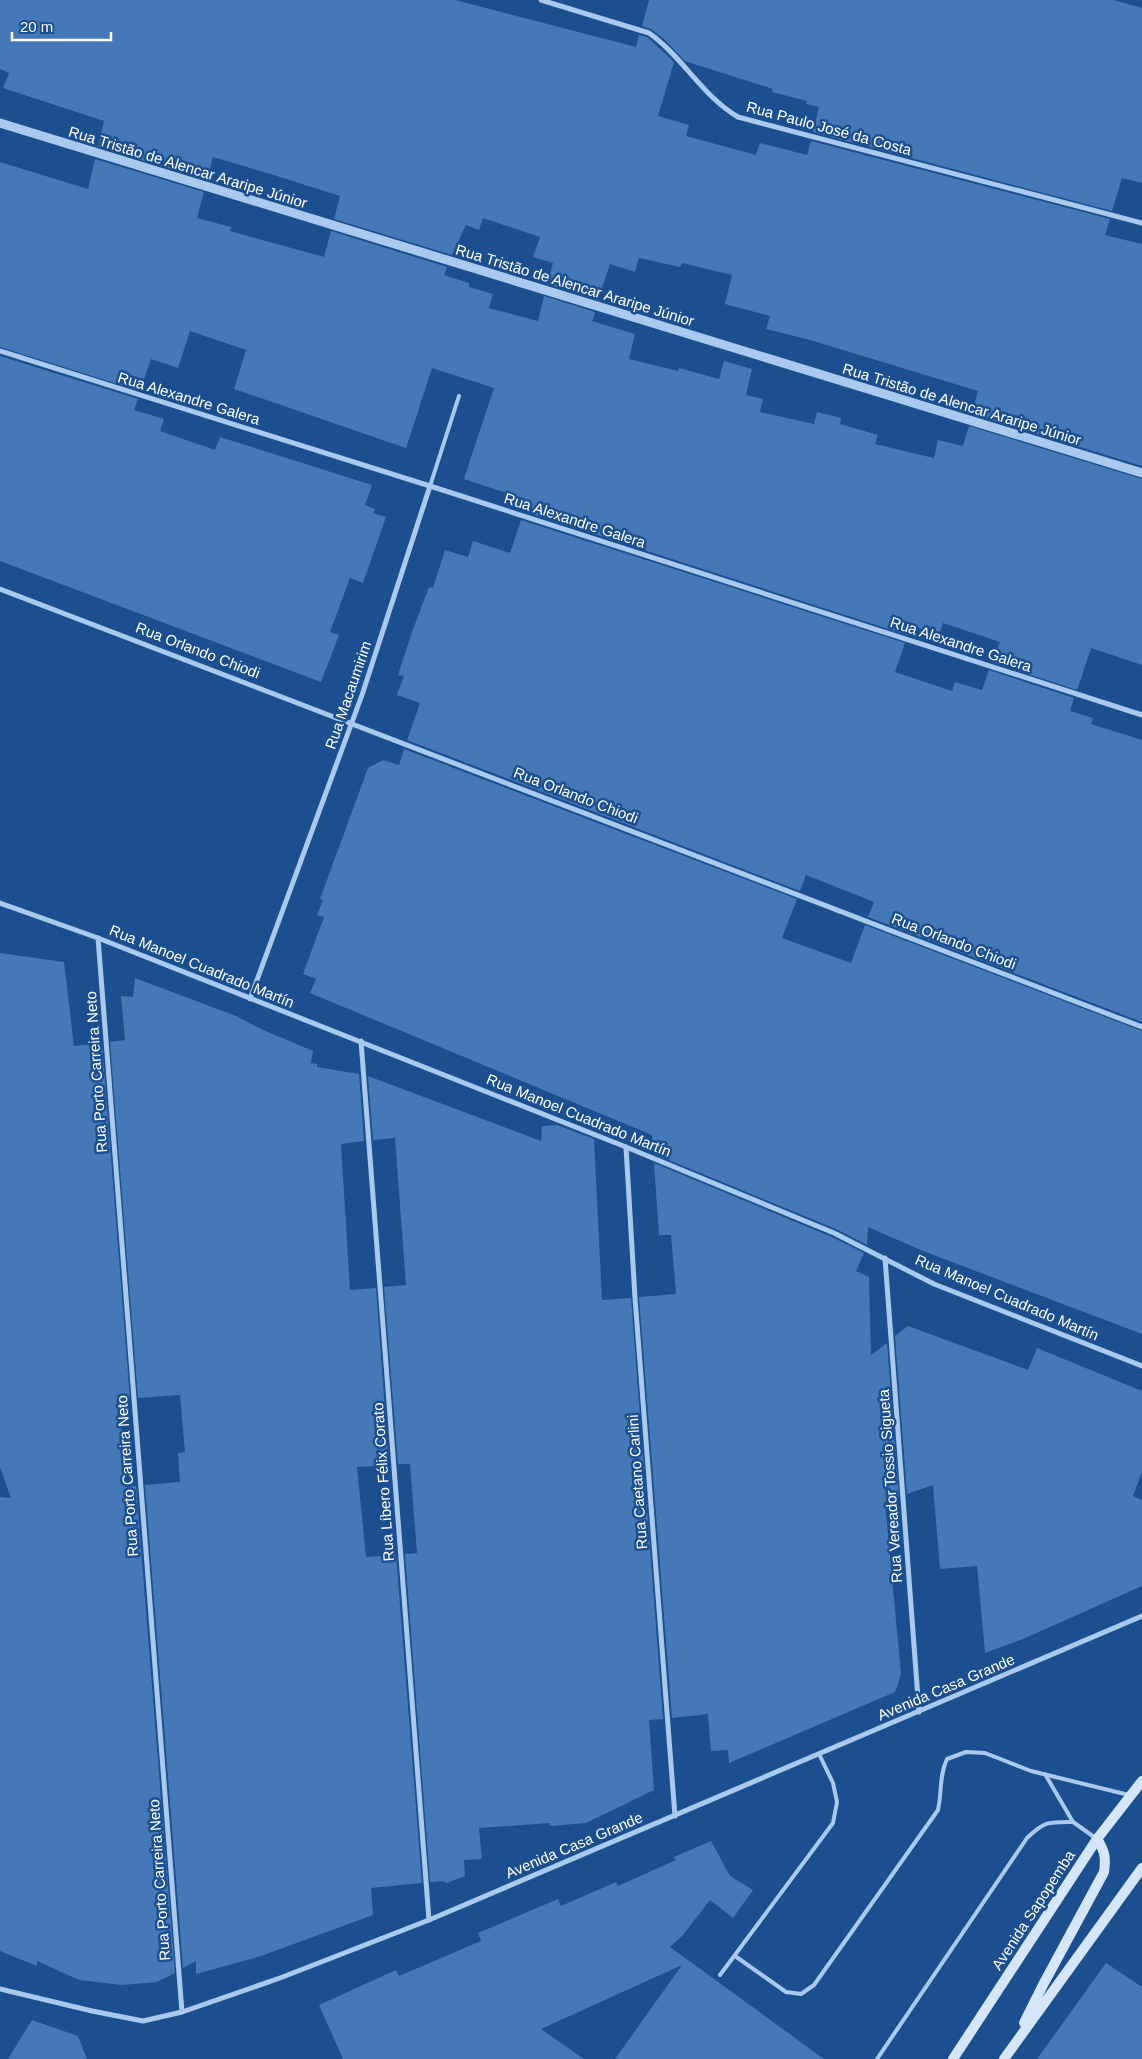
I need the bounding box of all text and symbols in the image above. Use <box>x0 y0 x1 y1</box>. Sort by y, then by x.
scale bar <box>12 10 111 42</box>
text: 20 m <box>20 18 53 35</box>
street label: Rua Paulo José da Costa <box>745 98 914 158</box>
street label: Rua Tristão de Alencar Araripe Júnior <box>67 123 309 211</box>
street label: Rua Tristão de Alencar Araripe Júnior <box>454 241 696 329</box>
street label: Rua Tristão de Alencar Araripe Júnior <box>841 360 1083 448</box>
street label: Rua Alexandre Galera <box>116 368 263 428</box>
street label: Rua Alexandre Galera <box>502 489 648 551</box>
street label: Rua Alexandre Galera <box>888 613 1034 675</box>
street label: Rua Orlando Chiodi <box>133 618 263 682</box>
street label: Rua Macaumirim <box>322 639 374 751</box>
street label: Rua Orlando Chiodi <box>511 763 641 827</box>
street label: Rua Orlando Chiodi <box>889 909 1019 973</box>
street label: Rua Manoel Cuadrado Martín <box>107 921 297 1011</box>
street label: Rua Porto Carreira Neto <box>82 991 110 1153</box>
street label: Rua Manoel Cuadrado Martín <box>484 1070 674 1160</box>
street label: Rua Manoel Cuadrado Martín <box>913 1251 1101 1343</box>
street label: Rua Vereador Tossio Sigueta <box>875 1388 905 1583</box>
street label: Rua Porto Carreira Neto <box>113 1395 141 1557</box>
street label: Rua Líbero Félix Corato <box>369 1402 397 1562</box>
street label: Rua Caetano Carlini <box>624 1414 650 1550</box>
street label: Avenida Casa Grande <box>875 1650 1017 1724</box>
street label: Rua Porto Carreira Neto <box>145 1799 173 1961</box>
street label: Avenida Casa Grande <box>503 1808 645 1882</box>
street label: Avenida Sapopemba <box>988 1847 1078 1973</box>

